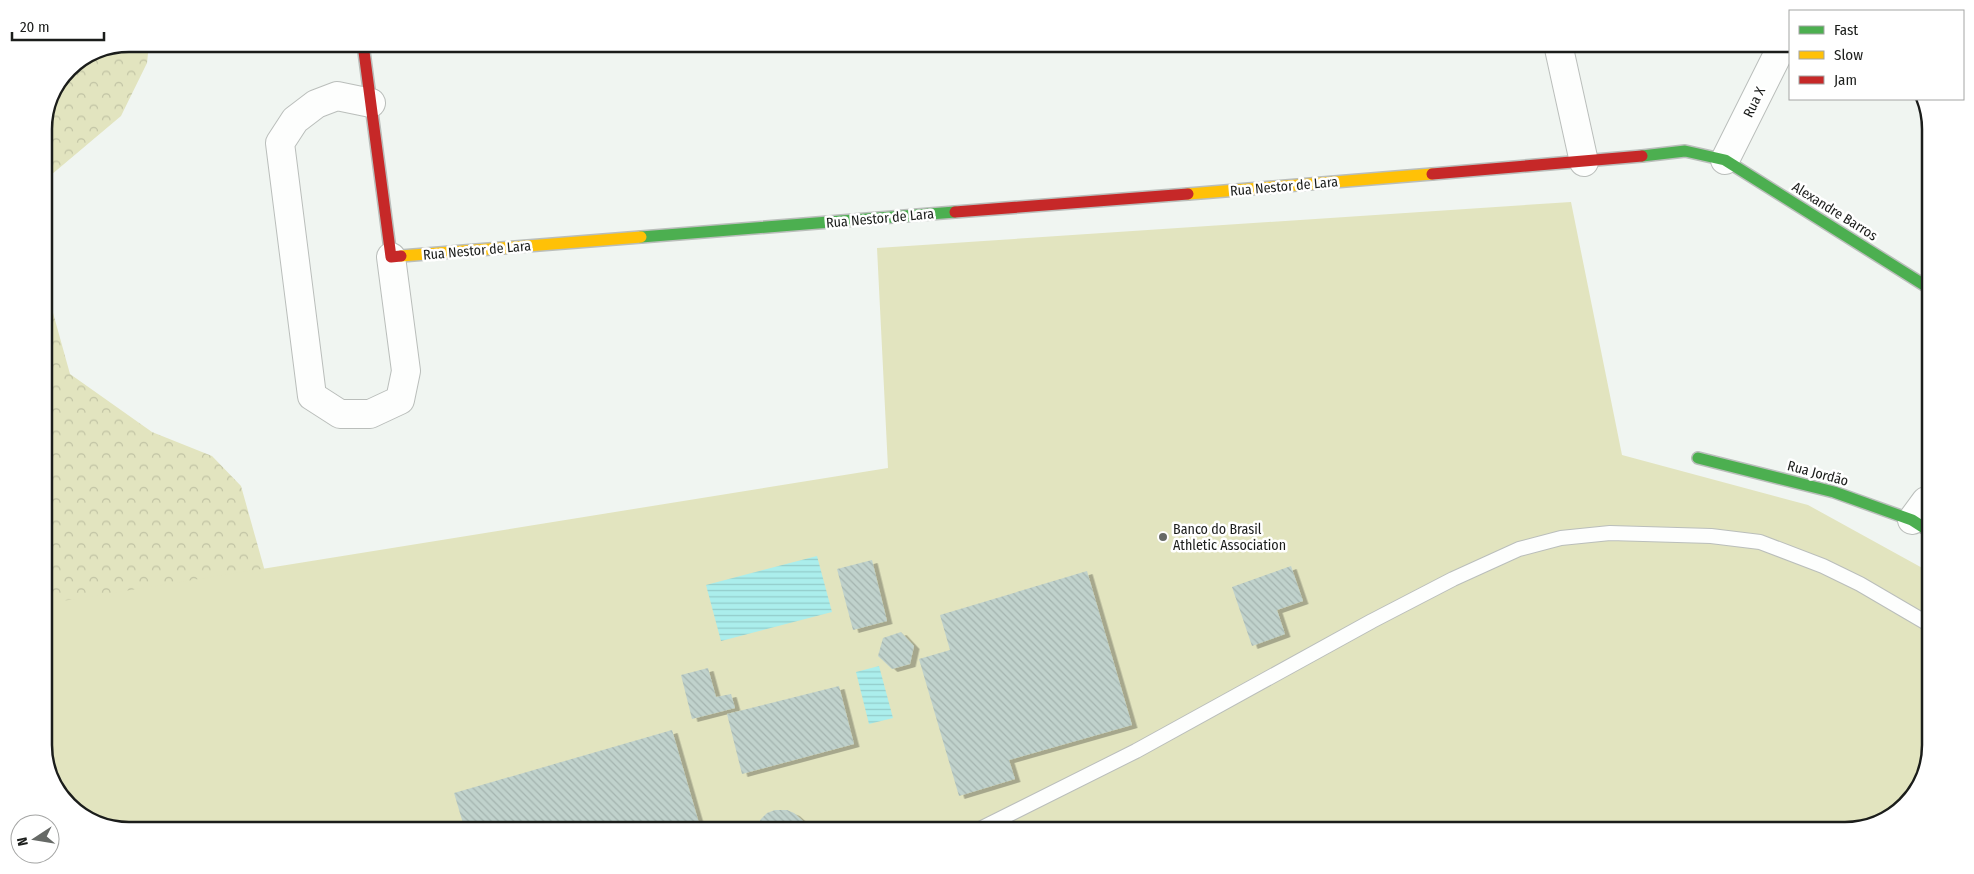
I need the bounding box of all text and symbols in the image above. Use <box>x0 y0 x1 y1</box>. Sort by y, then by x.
scale bar <box>12 10 105 42</box>
legend <box>1789 10 1964 100</box>
text: 20 m <box>20 18 50 36</box>
text: Fast <box>1834 21 1858 39</box>
text: Slow <box>1834 46 1863 64</box>
text: Jam <box>1834 71 1857 89</box>
street label: Rua X <box>1740 84 1769 120</box>
street label: Rua Nestor de Lara <box>1229 173 1339 200</box>
street label: Alexandre Barros <box>1789 178 1881 244</box>
street label: Rua Nestor de Lara <box>825 205 935 232</box>
street label: Rua Nestor de Lara <box>422 237 532 264</box>
street label: Rua Jordão <box>1785 457 1850 490</box>
place label: Banco do Brasil Athletic Association <box>1173 521 1286 554</box>
marker: Banco do Brasil Athletic Association <box>1157 531 1169 543</box>
north arrow <box>10 814 60 864</box>
text: N <box>14 836 32 847</box>

